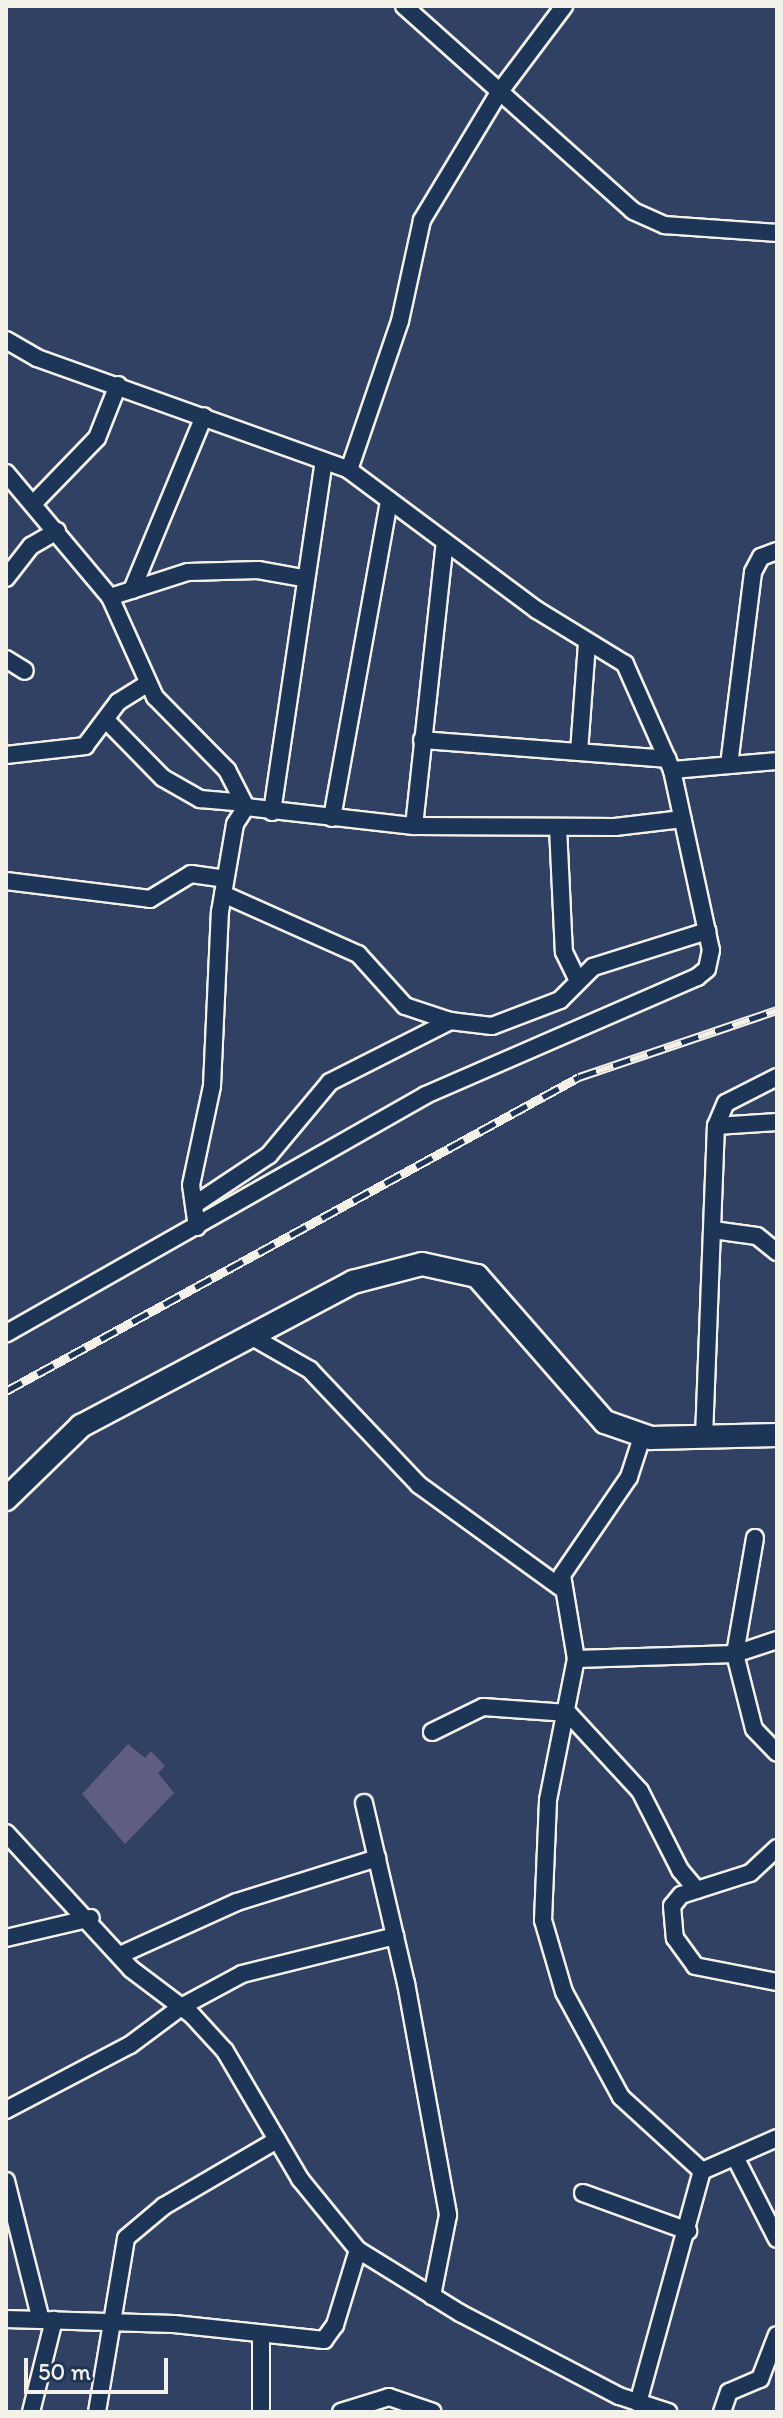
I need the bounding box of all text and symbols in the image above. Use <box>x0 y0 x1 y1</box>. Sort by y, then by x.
scale bar <box>28 2342 172 2392</box>
text: 50 m <box>38 2357 91 2386</box>

